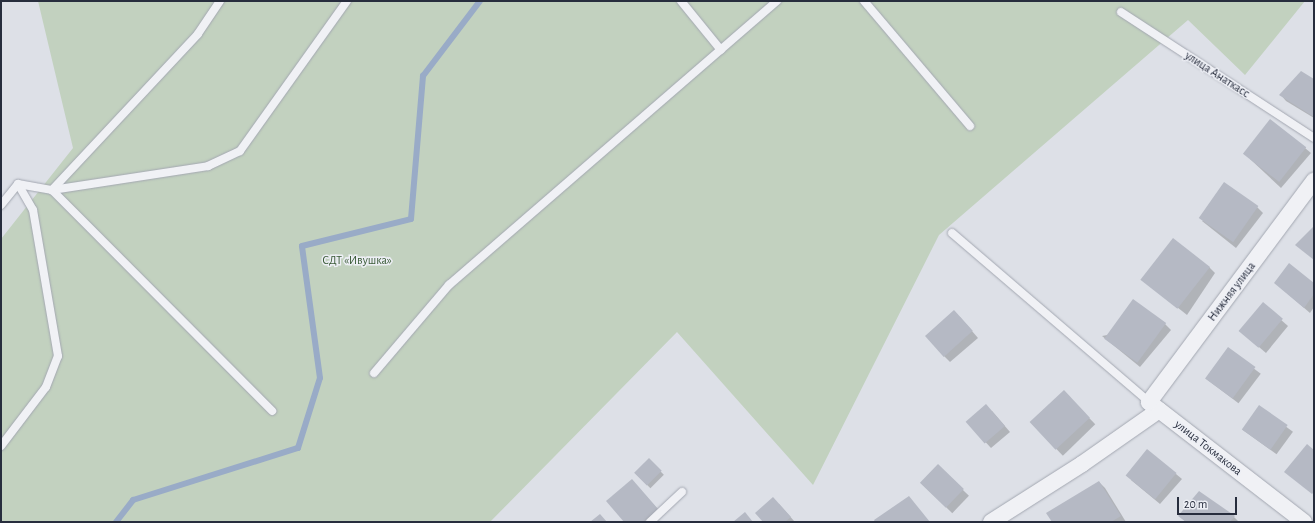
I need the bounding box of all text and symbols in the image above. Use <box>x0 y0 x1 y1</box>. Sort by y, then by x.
street label: улица Анаткасс <box>1182 49 1252 101</box>
park label: СДТ «Ивушка» <box>322 254 392 268</box>
street label: Нижняя улица <box>1205 260 1259 324</box>
street label: улица Токмакова <box>1171 417 1245 479</box>
scale bar <box>1179 489 1239 515</box>
text: 20 m <box>1184 498 1207 510</box>

